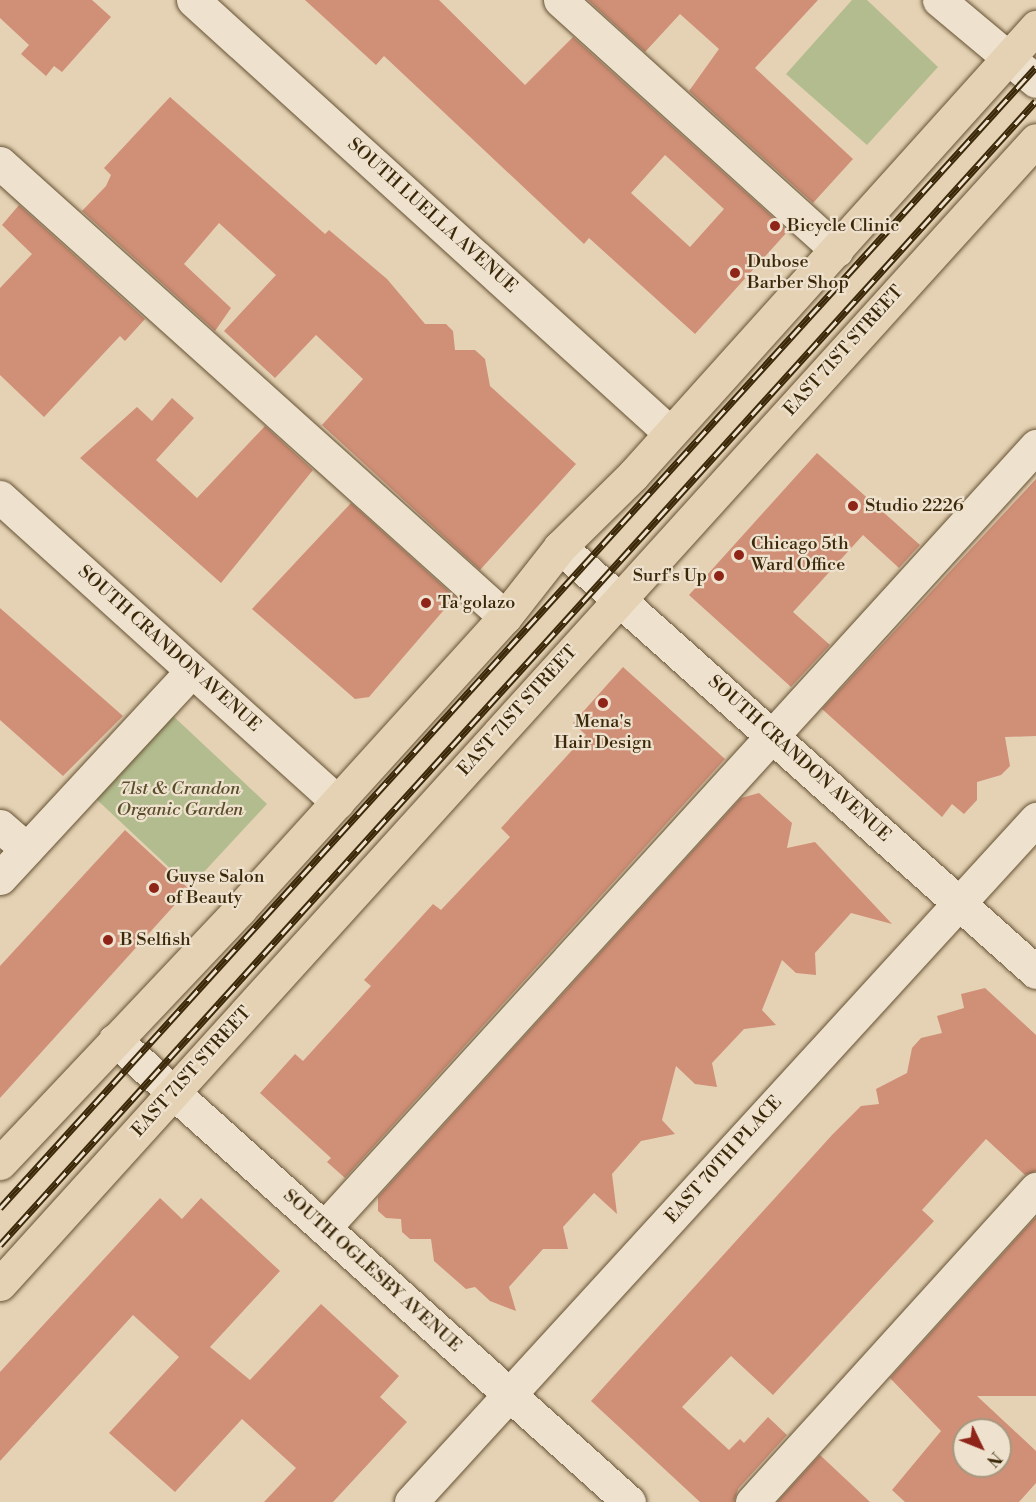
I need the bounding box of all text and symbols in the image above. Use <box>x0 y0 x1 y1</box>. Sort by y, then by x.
street label: SOUTH LUELLA AVENUE <box>343 134 521 298</box>
place label: Bicycle Clinic <box>787 215 899 237</box>
marker: Bicycle Clinic <box>768 219 782 233</box>
place label: Dubose Barber Shop <box>747 252 849 294</box>
marker: Dubose Barber Shop <box>728 266 742 280</box>
street label: EAST 71ST STREET <box>780 281 908 421</box>
place label: Studio 2226 <box>865 495 964 517</box>
marker: Studio 2226 <box>846 499 860 513</box>
place label: Chicago 5th Ward Office <box>751 534 849 576</box>
marker: Chicago 5th Ward Office <box>732 548 746 562</box>
street label: SOUTH CRANDON AVENUE <box>73 561 265 737</box>
place label: Surf's Up <box>633 565 707 587</box>
marker: Surf's Up <box>712 569 726 583</box>
place label: Ta'golazo <box>438 592 515 614</box>
marker: Ta'golazo <box>419 596 433 610</box>
street label: EAST 71ST STREET <box>454 641 582 781</box>
street label: SOUTH CRANDON AVENUE <box>703 671 895 847</box>
marker: Mena's Hair Design <box>596 696 610 710</box>
place label: Mena's Hair Design <box>554 712 652 754</box>
park label: 71st & Crandon Organic Garden <box>117 779 243 822</box>
place label: Guyse Salon of Beauty <box>166 867 265 910</box>
marker: Guyse Salon of Beauty <box>147 881 161 895</box>
place label: B Selfish <box>120 929 191 951</box>
marker: B Selfish <box>101 933 115 947</box>
street label: EAST 71ST STREET <box>128 1002 256 1142</box>
street label: EAST 70TH PLACE <box>661 1092 787 1228</box>
street label: SOUTH OGLESBY AVENUE <box>278 1185 466 1357</box>
north arrow <box>952 1418 1012 1478</box>
text: N <box>982 1447 1005 1470</box>

